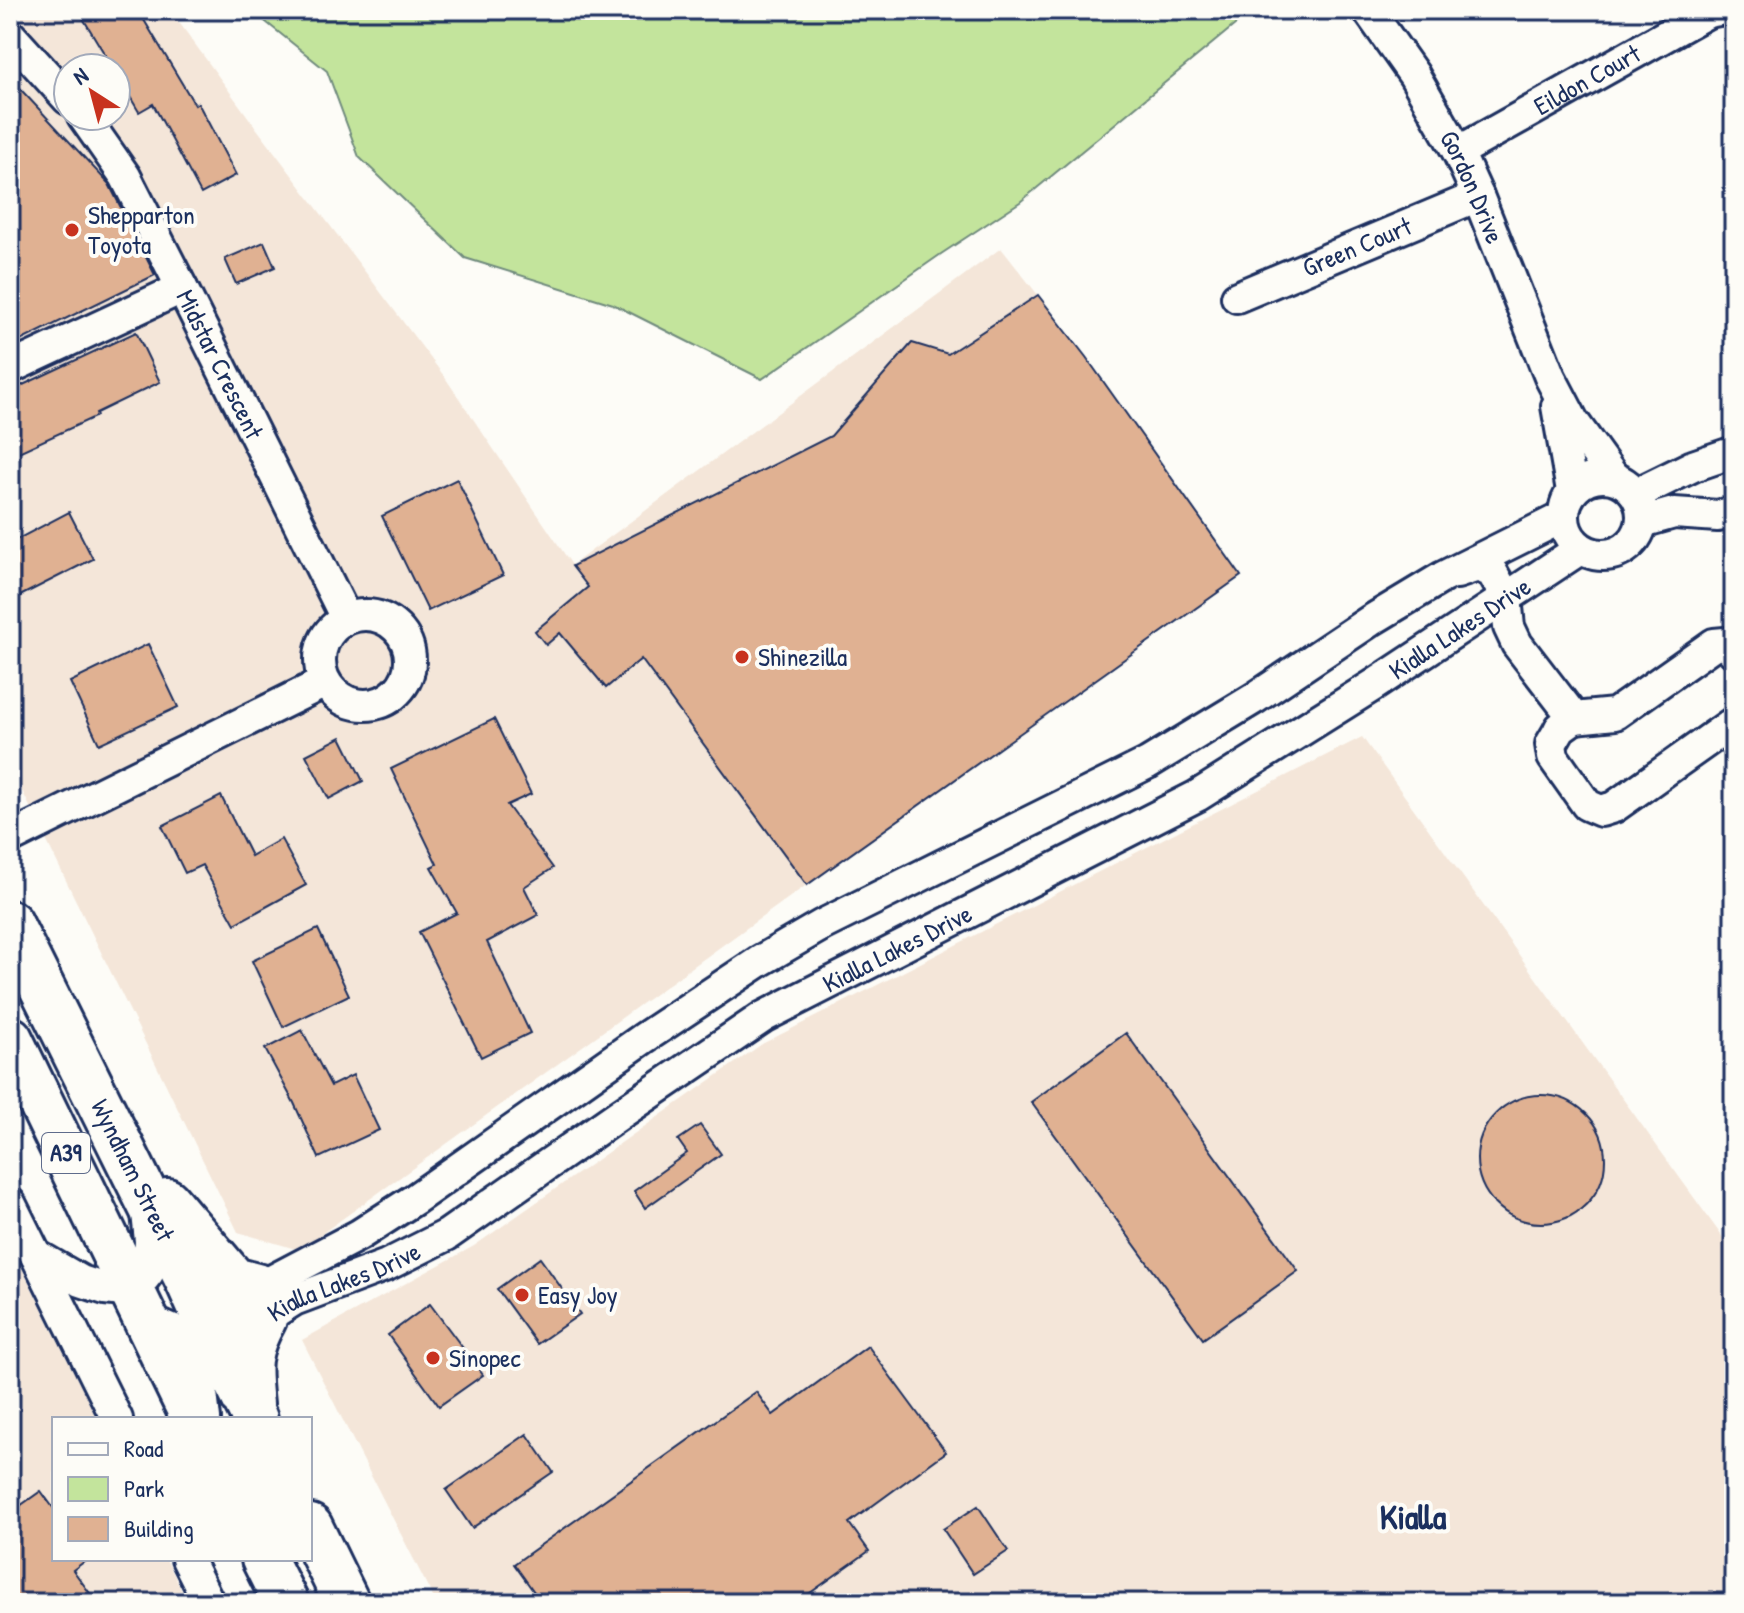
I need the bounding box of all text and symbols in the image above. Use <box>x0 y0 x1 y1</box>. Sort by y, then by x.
street label: Eildon Court <box>1527 35 1647 123</box>
north arrow <box>52 52 132 132</box>
text: N <box>67 60 94 91</box>
street label: Gordon Drive <box>1432 124 1513 248</box>
place label: Shepparton Toyota <box>88 197 195 262</box>
street label: Green Court <box>1297 208 1418 285</box>
marker: Shepparton Toyota <box>63 221 81 239</box>
street label: Midstar Crescent <box>168 283 273 445</box>
street label: Kialla Lakes Drive <box>1382 568 1537 687</box>
place label: Shinezilla <box>758 639 847 674</box>
marker: Shinezilla <box>733 648 751 666</box>
street label: Kialla Lakes Drive <box>817 896 978 1001</box>
street label: Wyndham Street <box>83 1093 184 1248</box>
road number: A39 <box>42 1133 90 1173</box>
street label: Kialla Lakes Drive <box>260 1233 426 1330</box>
place label: Easy Joy <box>538 1277 618 1312</box>
marker: Easy Joy <box>513 1286 531 1304</box>
place label: Sinopec <box>449 1340 521 1375</box>
marker: Sinopec <box>424 1349 442 1367</box>
legend <box>52 1417 312 1561</box>
text: Road <box>124 1432 163 1464</box>
text: Park <box>124 1472 164 1504</box>
district label: Kialla <box>1380 1494 1447 1540</box>
text: Building <box>124 1512 194 1544</box>

